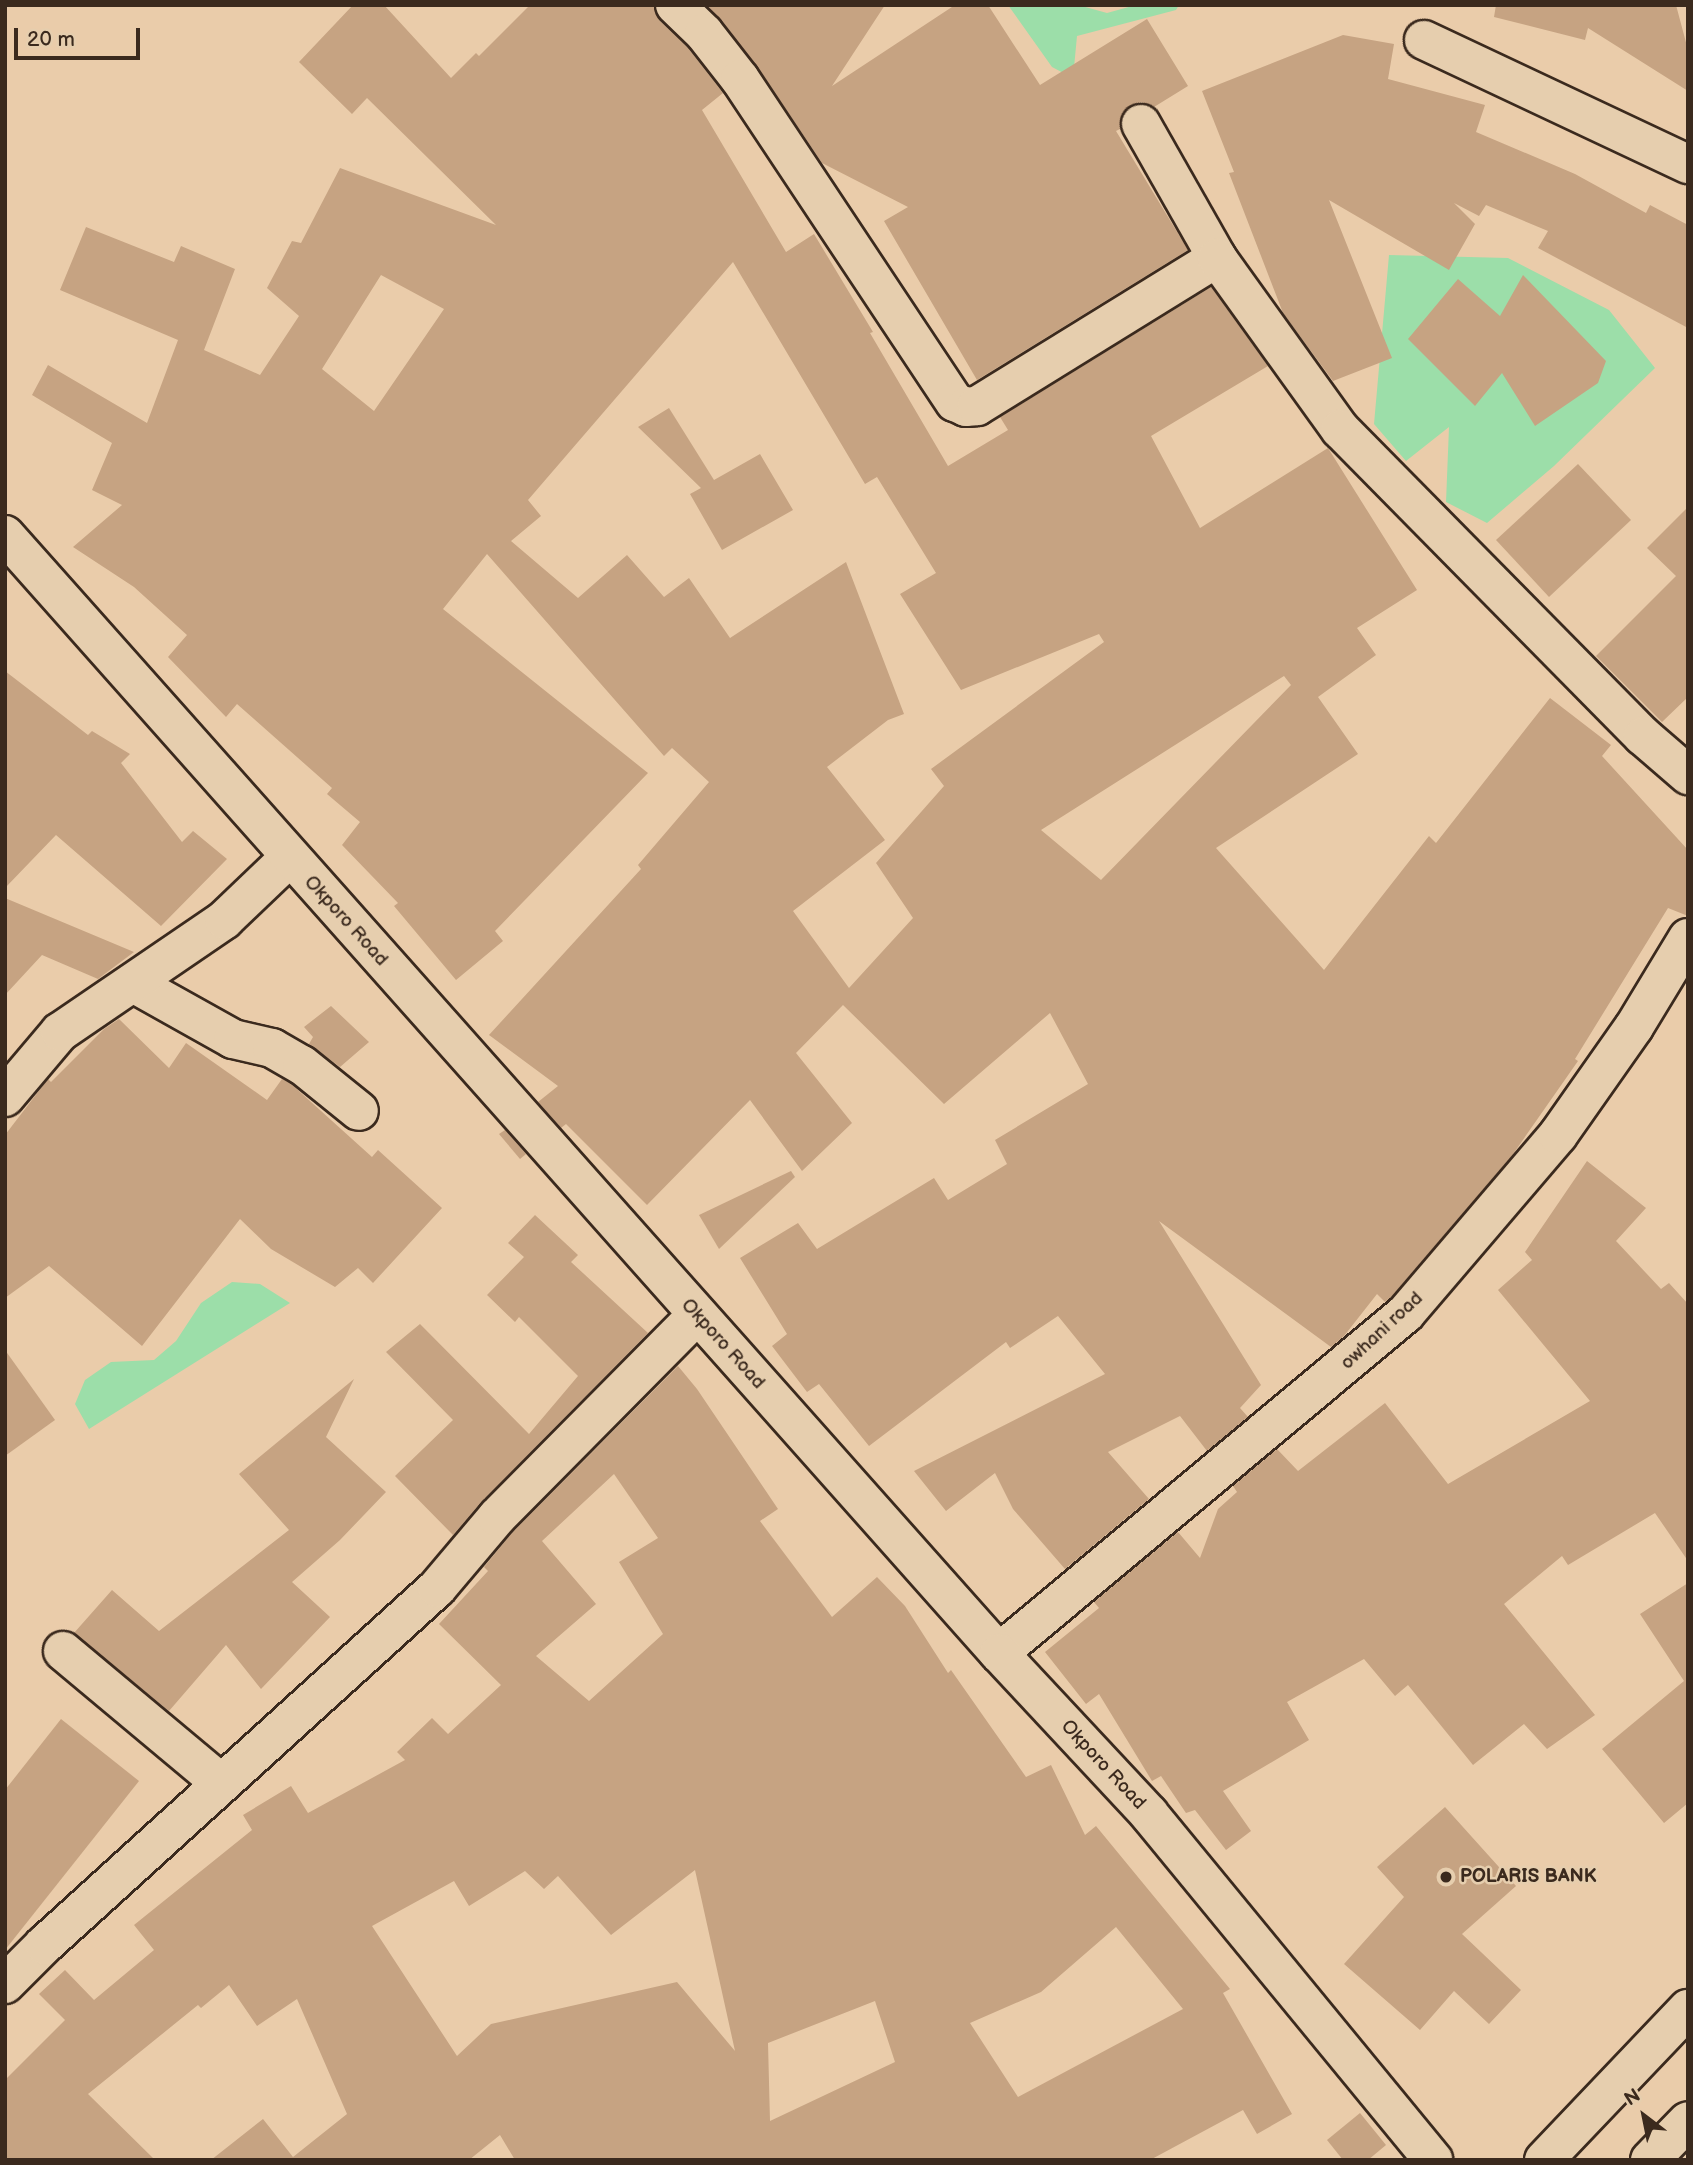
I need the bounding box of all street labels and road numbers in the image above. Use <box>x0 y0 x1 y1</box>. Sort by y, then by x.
street label: Okporo Road <box>299 871 393 971</box>
street label: owhani road <box>1336 1287 1428 1375</box>
street label: Okporo Road <box>676 1294 770 1394</box>
street label: Okporo Road <box>1056 1716 1150 1814</box>

